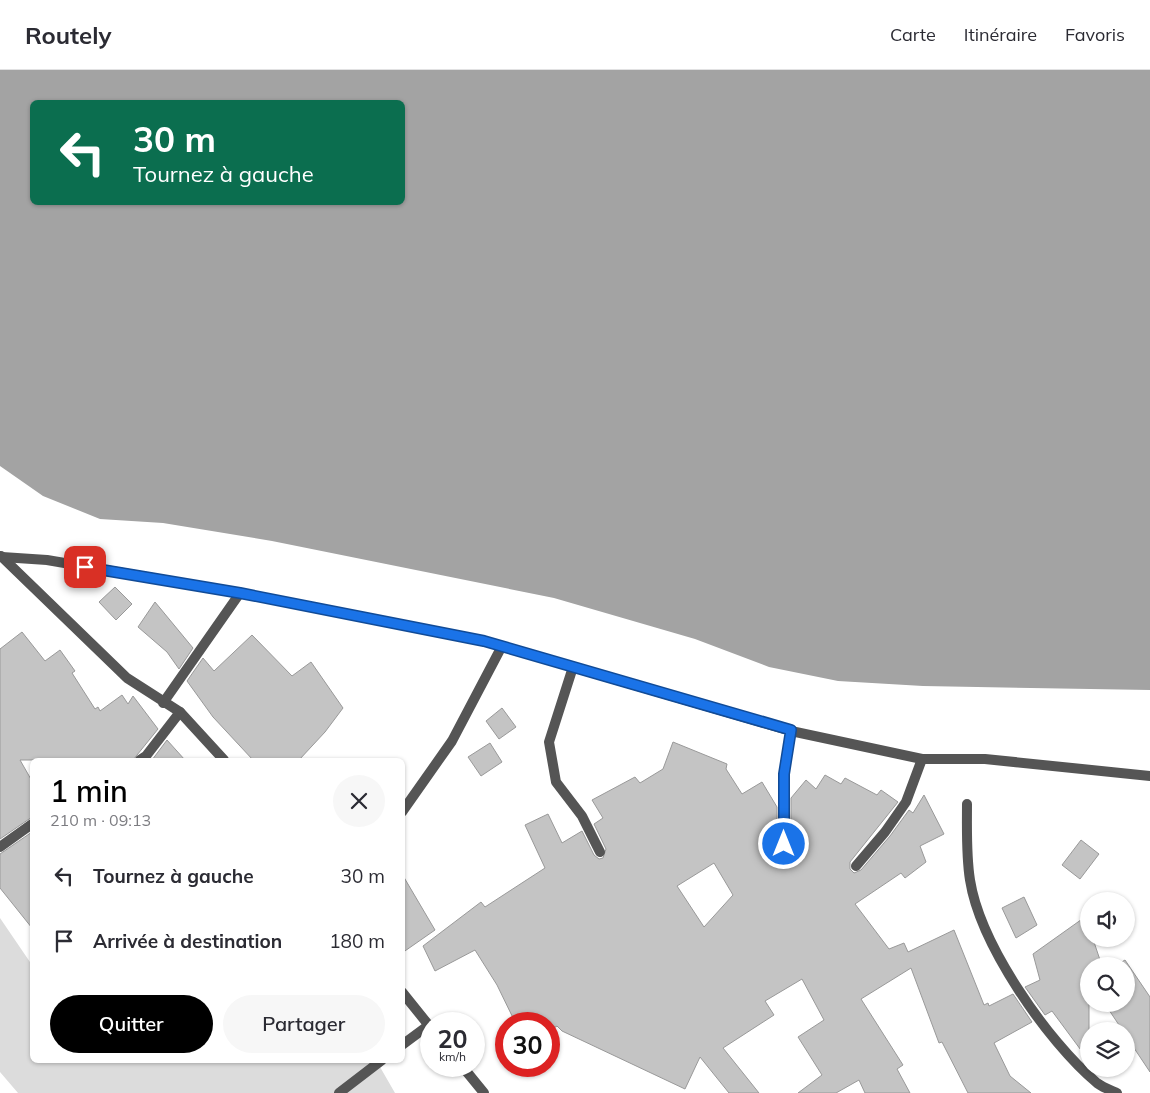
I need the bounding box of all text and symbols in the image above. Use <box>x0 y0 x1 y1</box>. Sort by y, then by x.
text: Routely <box>25 20 111 50</box>
text: Carte <box>890 23 936 46</box>
text: Itinéraire <box>964 23 1037 46</box>
text: Favoris <box>1065 23 1125 46</box>
text: 30 m <box>133 117 216 161</box>
icon: left <box>50 120 115 185</box>
text: Tournez à gauche <box>133 160 314 188</box>
pin <box>64 546 106 588</box>
icon: arrive <box>71 553 99 581</box>
text: 1 min <box>50 772 128 810</box>
button: close <box>333 775 385 827</box>
text: 210 m · 09:13 <box>50 810 151 830</box>
position arrow <box>757 817 809 869</box>
icon: left <box>50 862 78 890</box>
text: Tournez à gauche <box>93 864 254 888</box>
text: 30 m <box>341 864 385 888</box>
map controls <box>1080 892 1135 1077</box>
button: sound <box>1080 892 1135 947</box>
icon: arrive <box>50 927 78 955</box>
text: Arrivée à destination <box>93 929 282 953</box>
text: 180 m <box>329 929 385 953</box>
button: search <box>1080 957 1135 1012</box>
button: Quitter <box>50 995 213 1053</box>
button: Partager <box>223 995 385 1053</box>
speed limit sign: 30 <box>495 1012 560 1077</box>
button: layers <box>1080 1022 1135 1077</box>
text: 20 <box>437 1023 468 1054</box>
text: km/h <box>439 1049 466 1064</box>

